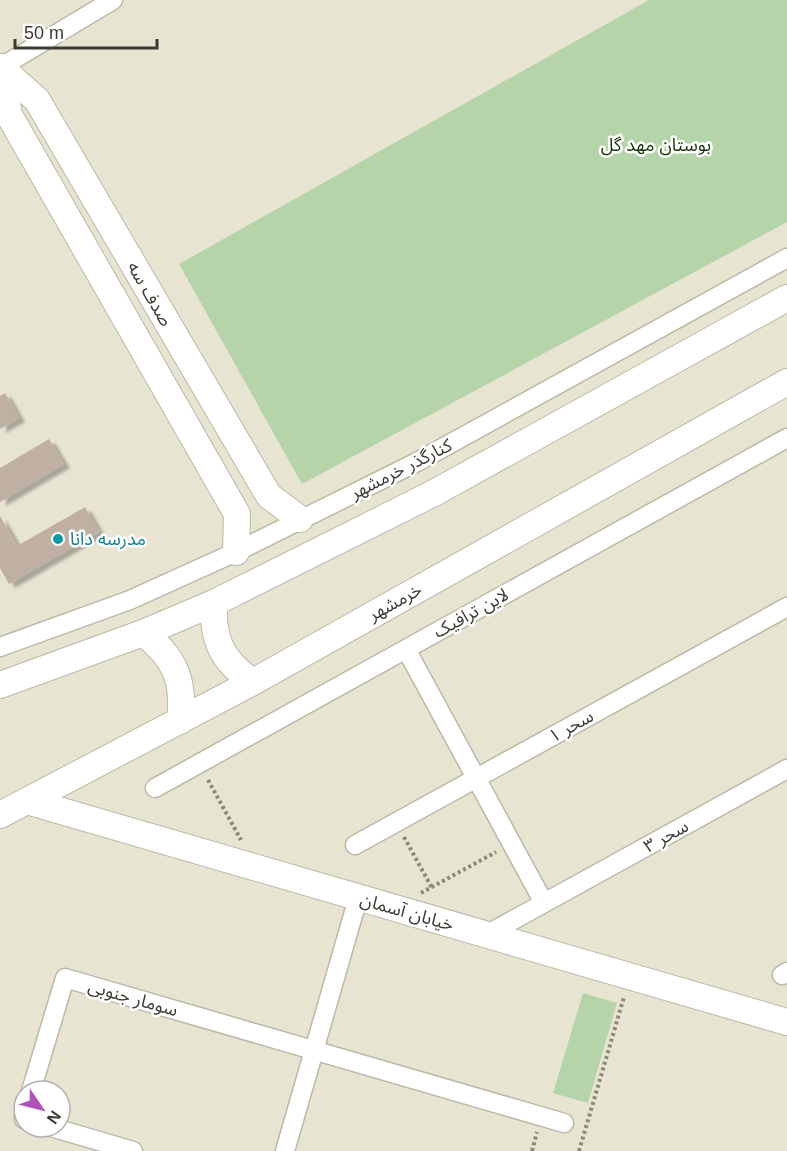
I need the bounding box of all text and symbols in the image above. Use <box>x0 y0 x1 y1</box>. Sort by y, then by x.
scale bar <box>15 12 158 50</box>
text: 50 m <box>24 23 64 43</box>
park label: بوستان مهد گل <box>601 135 711 156</box>
street label: صدف سه <box>123 258 177 330</box>
street label: کنارگذر خرمشهر <box>346 435 456 505</box>
place label: مدرسه دانا <box>70 529 146 550</box>
marker: مدرسه دانا <box>51 532 65 546</box>
street label: خرمشهر <box>364 579 426 626</box>
street label: لاین ترافیک <box>430 584 512 643</box>
street label: سحر ۱ <box>545 706 597 747</box>
street label: سحر ۳ <box>640 816 692 857</box>
street label: خیابان آسمان <box>358 889 456 936</box>
street label: سومار جنوبی <box>86 976 180 1021</box>
north arrow <box>12 1079 72 1139</box>
text: N <box>44 1108 64 1127</box>

